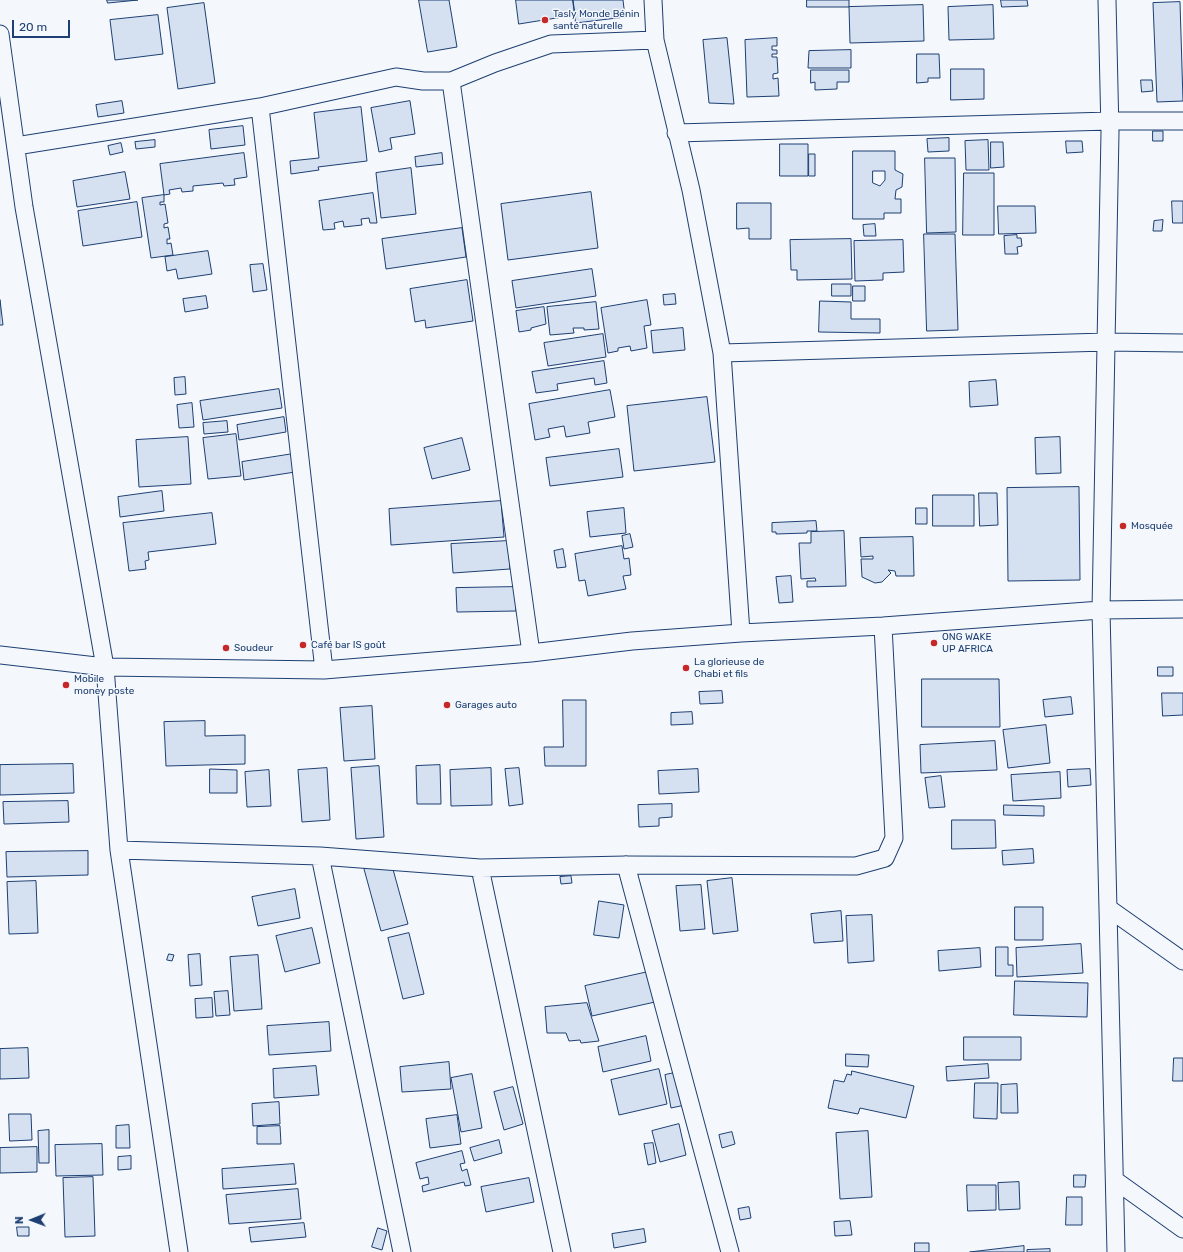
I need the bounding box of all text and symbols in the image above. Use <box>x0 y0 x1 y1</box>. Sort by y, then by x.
place label: Tasly Monde Bénin santé naturelle <box>553 8 639 32</box>
scale bar <box>14 12 72 38</box>
marker: Tasly Monde Bénin santé naturelle <box>540 15 550 25</box>
text: 20 m <box>19 20 47 34</box>
place label: Mosquée <box>1131 520 1173 532</box>
marker: Mosquée <box>1118 521 1128 531</box>
place label: ONG WAKE UP AFRICA <box>942 631 993 654</box>
marker: ONG WAKE UP AFRICA <box>929 638 939 648</box>
place label: Café bar IS goût <box>311 639 386 651</box>
marker: Café bar IS goût <box>298 640 308 650</box>
place label: Soudeur <box>234 642 273 654</box>
marker: Soudeur <box>221 643 231 653</box>
place label: La glorieuse de Chabi et fils <box>694 656 764 680</box>
marker: La glorieuse de Chabi et fils <box>681 663 691 673</box>
place label: Mobile money poste <box>74 673 134 696</box>
marker: Mobile money poste <box>61 680 71 690</box>
place label: Garages auto <box>455 699 517 711</box>
marker: Garages auto <box>442 700 452 710</box>
north arrow <box>12 1200 52 1240</box>
text: N <box>13 1216 26 1224</box>

